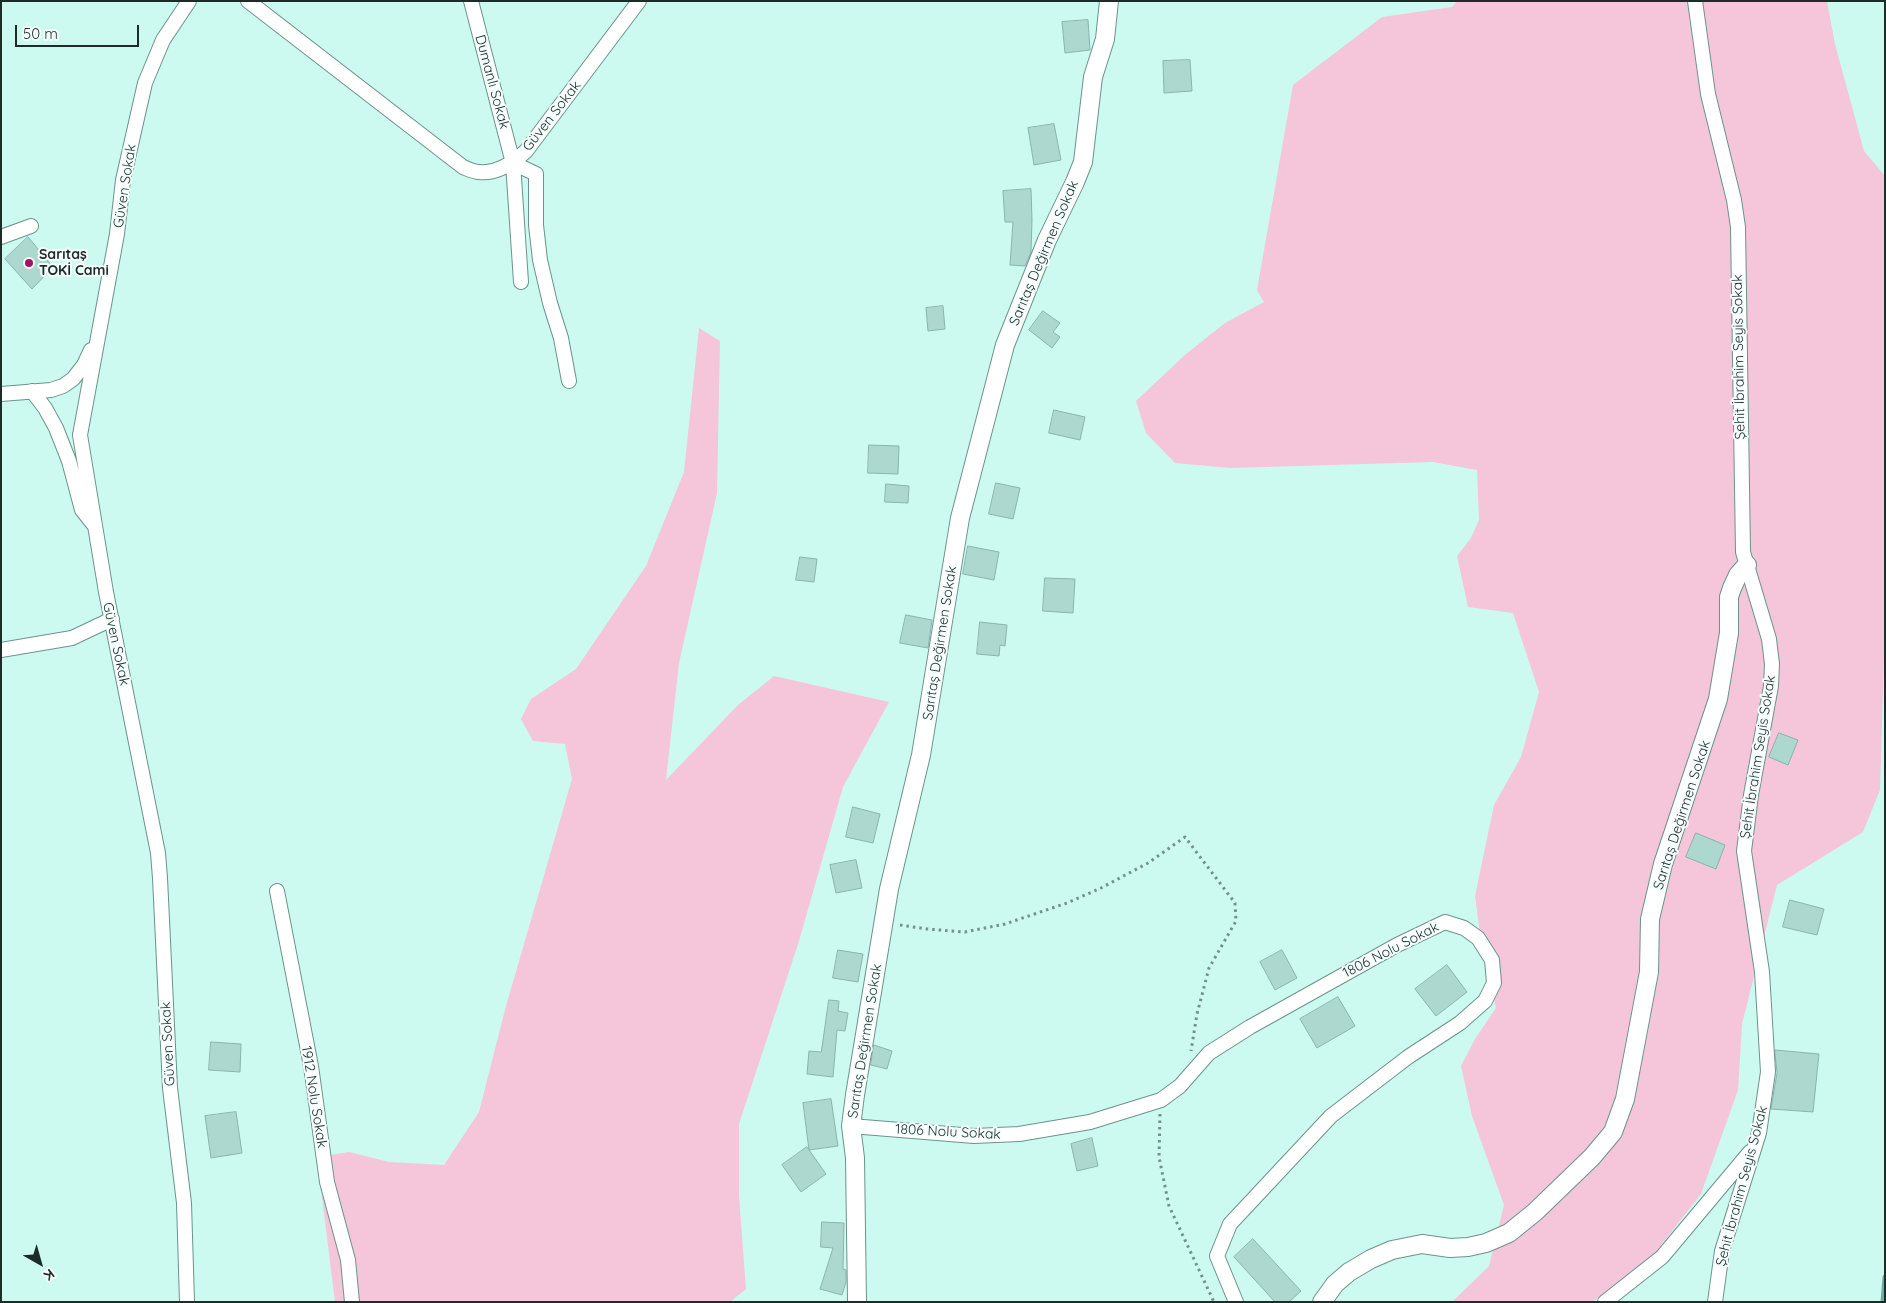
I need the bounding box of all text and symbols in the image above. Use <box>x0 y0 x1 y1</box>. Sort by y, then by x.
scale bar <box>18 15 141 47</box>
text: 50 m <box>23 24 58 43</box>
street label: Dumanlı Sokak <box>471 33 513 131</box>
street label: Güven Sokak <box>519 78 585 154</box>
street label: Güven Sokak <box>110 143 140 229</box>
street label: Sarıtaş Değirmen Sokak <box>1006 178 1082 328</box>
place label: Sarıtaş TOKİ Cami <box>39 247 109 280</box>
marker: Sarıtaş TOKİ Cami <box>23 257 35 269</box>
street label: Şehit İbrahim Seyis Sokak <box>1729 274 1749 440</box>
street label: Sarıtaş Değirmen Sokak <box>920 565 960 721</box>
street label: Güven Sokak <box>99 601 133 687</box>
street label: Şehit İbrahim Seyis Sokak <box>1737 674 1779 840</box>
street label: Sarıtaş Değirmen Sokak <box>1650 738 1714 892</box>
street label: 1806 Nolu Sokak <box>1340 919 1442 981</box>
street label: Sarıtaş Değirmen Sokak <box>845 963 885 1119</box>
street label: Güven Sokak <box>157 1001 179 1087</box>
street label: 1912 Nolu Sokak <box>298 1045 330 1149</box>
street label: Şehit İbrahim Seyis Sokak <box>1712 1104 1772 1268</box>
street label: 1806 Nolu Sokak <box>895 1121 1001 1143</box>
north arrow <box>15 1238 65 1288</box>
text: K <box>40 1265 58 1285</box>

